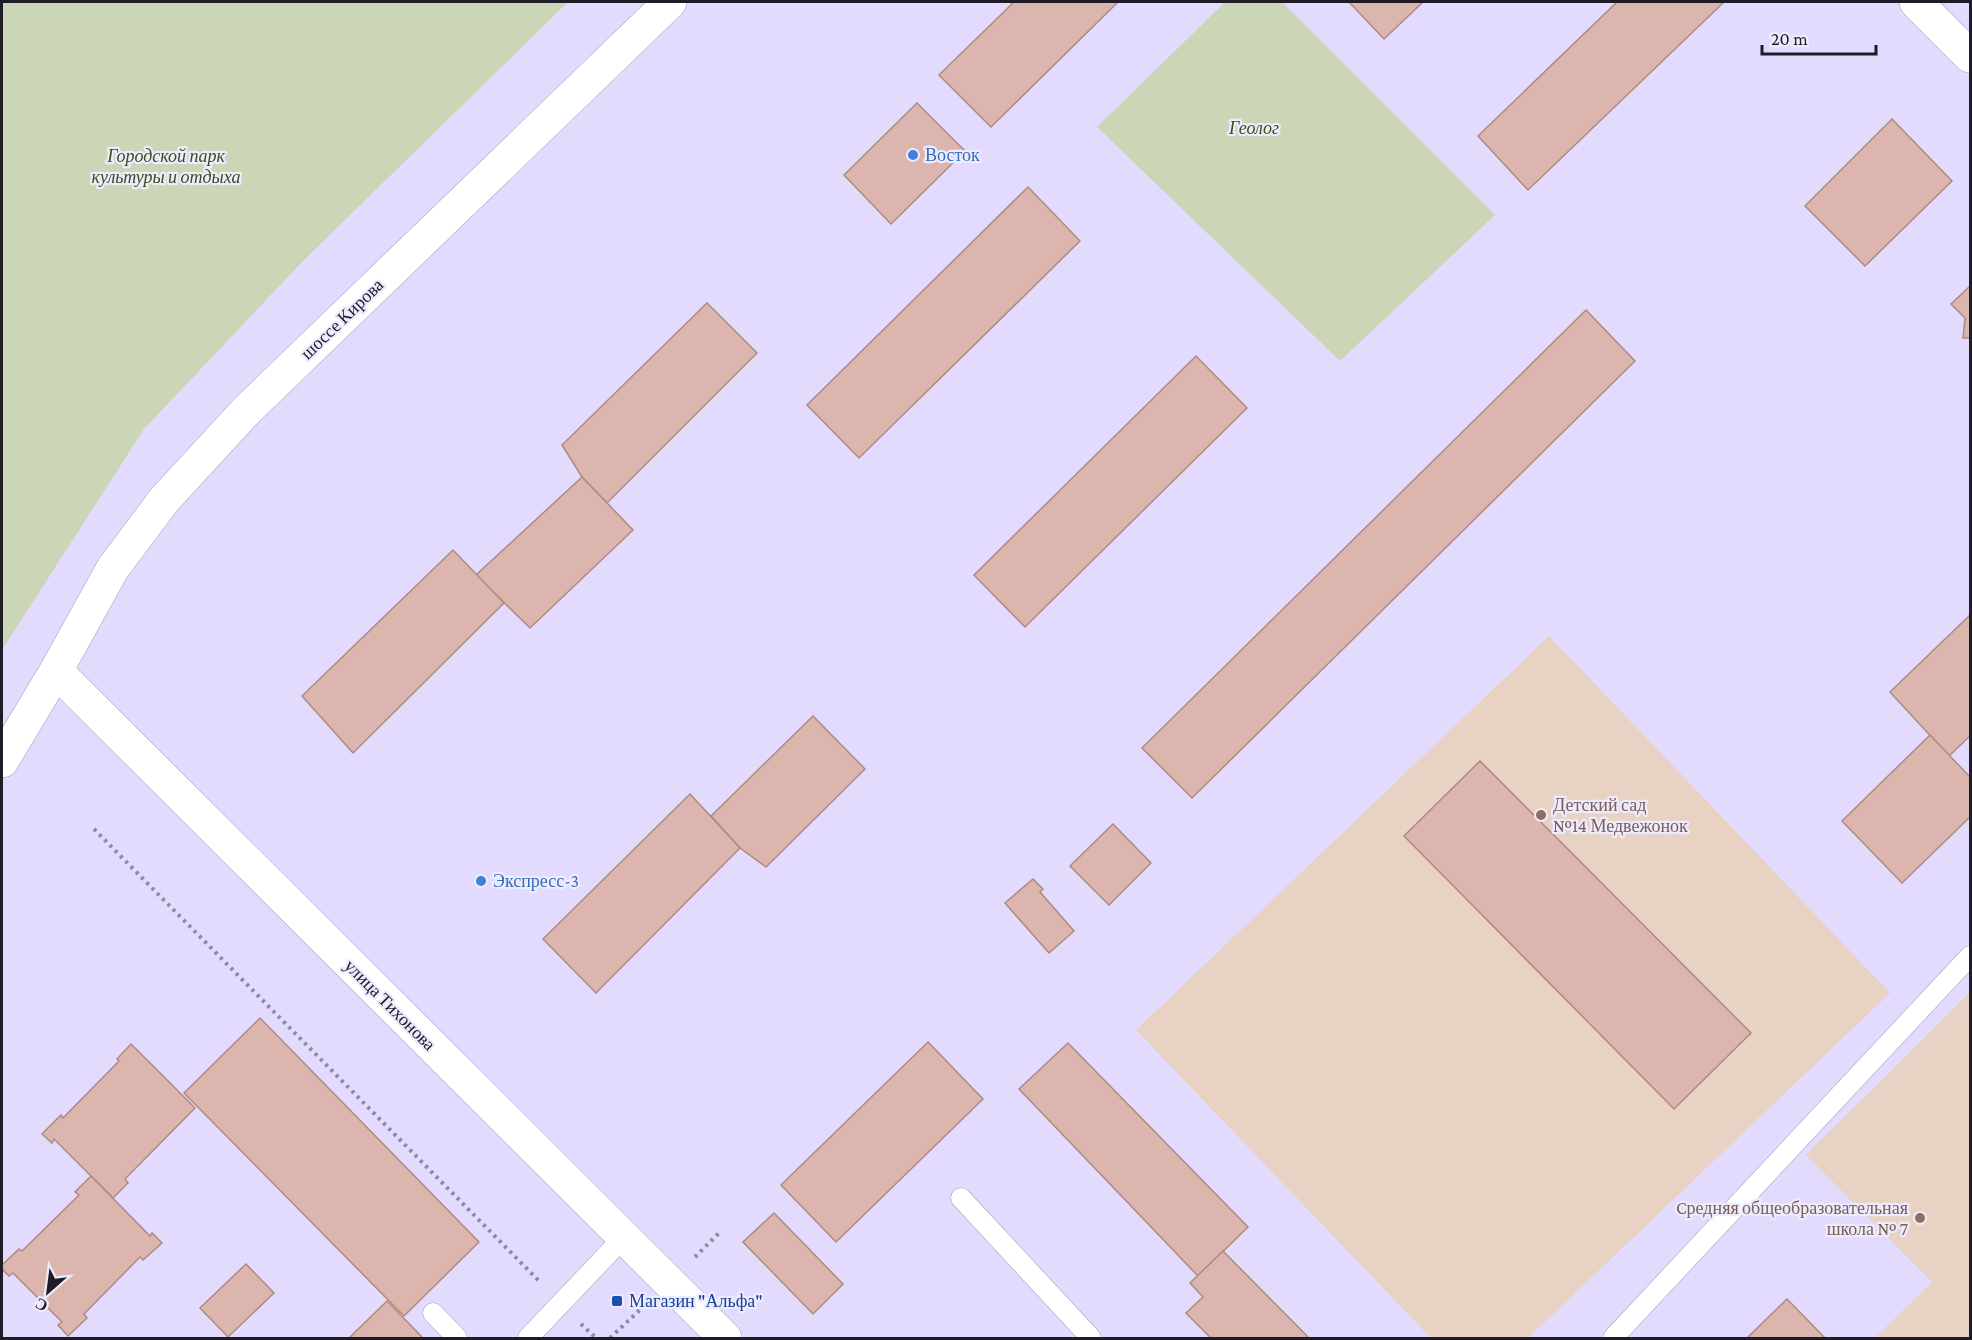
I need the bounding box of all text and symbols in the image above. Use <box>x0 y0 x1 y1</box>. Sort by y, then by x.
scale bar <box>1762 18 1876 56</box>
text: 20 m <box>1771 29 1808 49</box>
park label: Геолог <box>1228 118 1279 138</box>
place label: Восток <box>925 145 980 165</box>
park label: Городской парк культуры и отдыха <box>91 146 241 187</box>
marker: Восток <box>906 148 920 162</box>
street label: шоссе Кирова <box>297 275 387 363</box>
place label: Детский сад №14 Медвежонок <box>1553 795 1688 836</box>
marker: Детский сад №14 Медвежонок <box>1534 808 1548 822</box>
place label: Экспресс-3 <box>493 871 579 891</box>
marker: Экспресс-3 <box>474 874 488 888</box>
street label: улица Тихонова <box>340 955 440 1055</box>
place label: Cредняя общеобразовательная школа № 7 <box>1676 1198 1908 1239</box>
marker: Cредняя общеобразовательная школа № 7 <box>1913 1211 1927 1225</box>
north arrow <box>18 1262 78 1322</box>
place label: Магазин "Альфа" <box>629 1291 763 1311</box>
marker: Магазин "Альфа" <box>610 1294 624 1308</box>
text: С <box>32 1295 50 1315</box>

